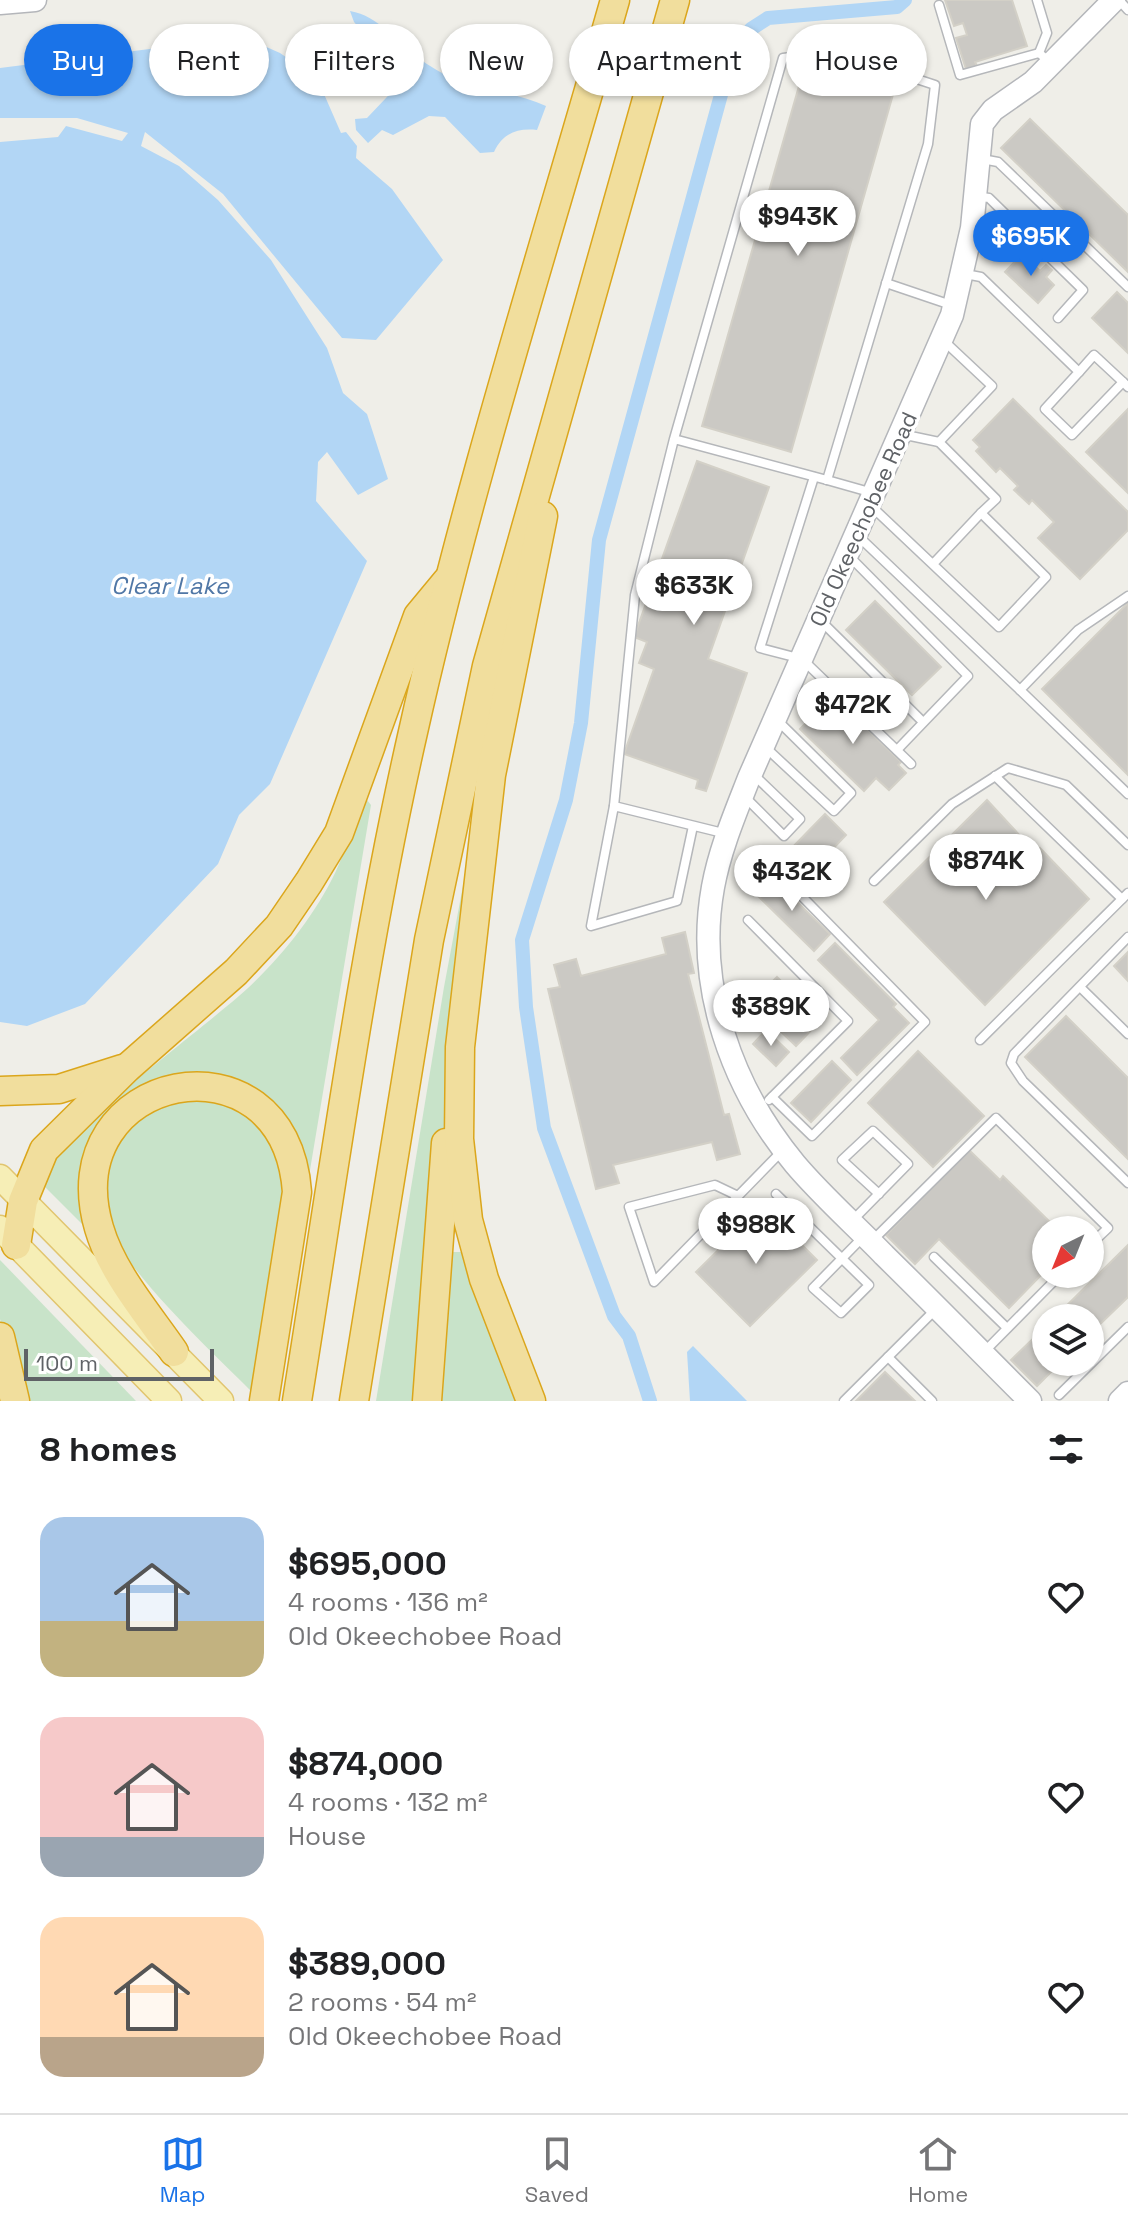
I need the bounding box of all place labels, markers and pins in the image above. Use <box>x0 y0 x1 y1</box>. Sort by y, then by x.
pin: $943K <box>742 190 854 258</box>
pin: $695K <box>975 210 1087 278</box>
pin: $633K <box>638 559 750 627</box>
pin: $472K <box>797 678 909 746</box>
pin: $874K <box>930 834 1042 902</box>
pin: $432K <box>736 845 848 913</box>
pin: $389K <box>715 980 827 1048</box>
pin: $988K <box>700 1198 812 1266</box>

